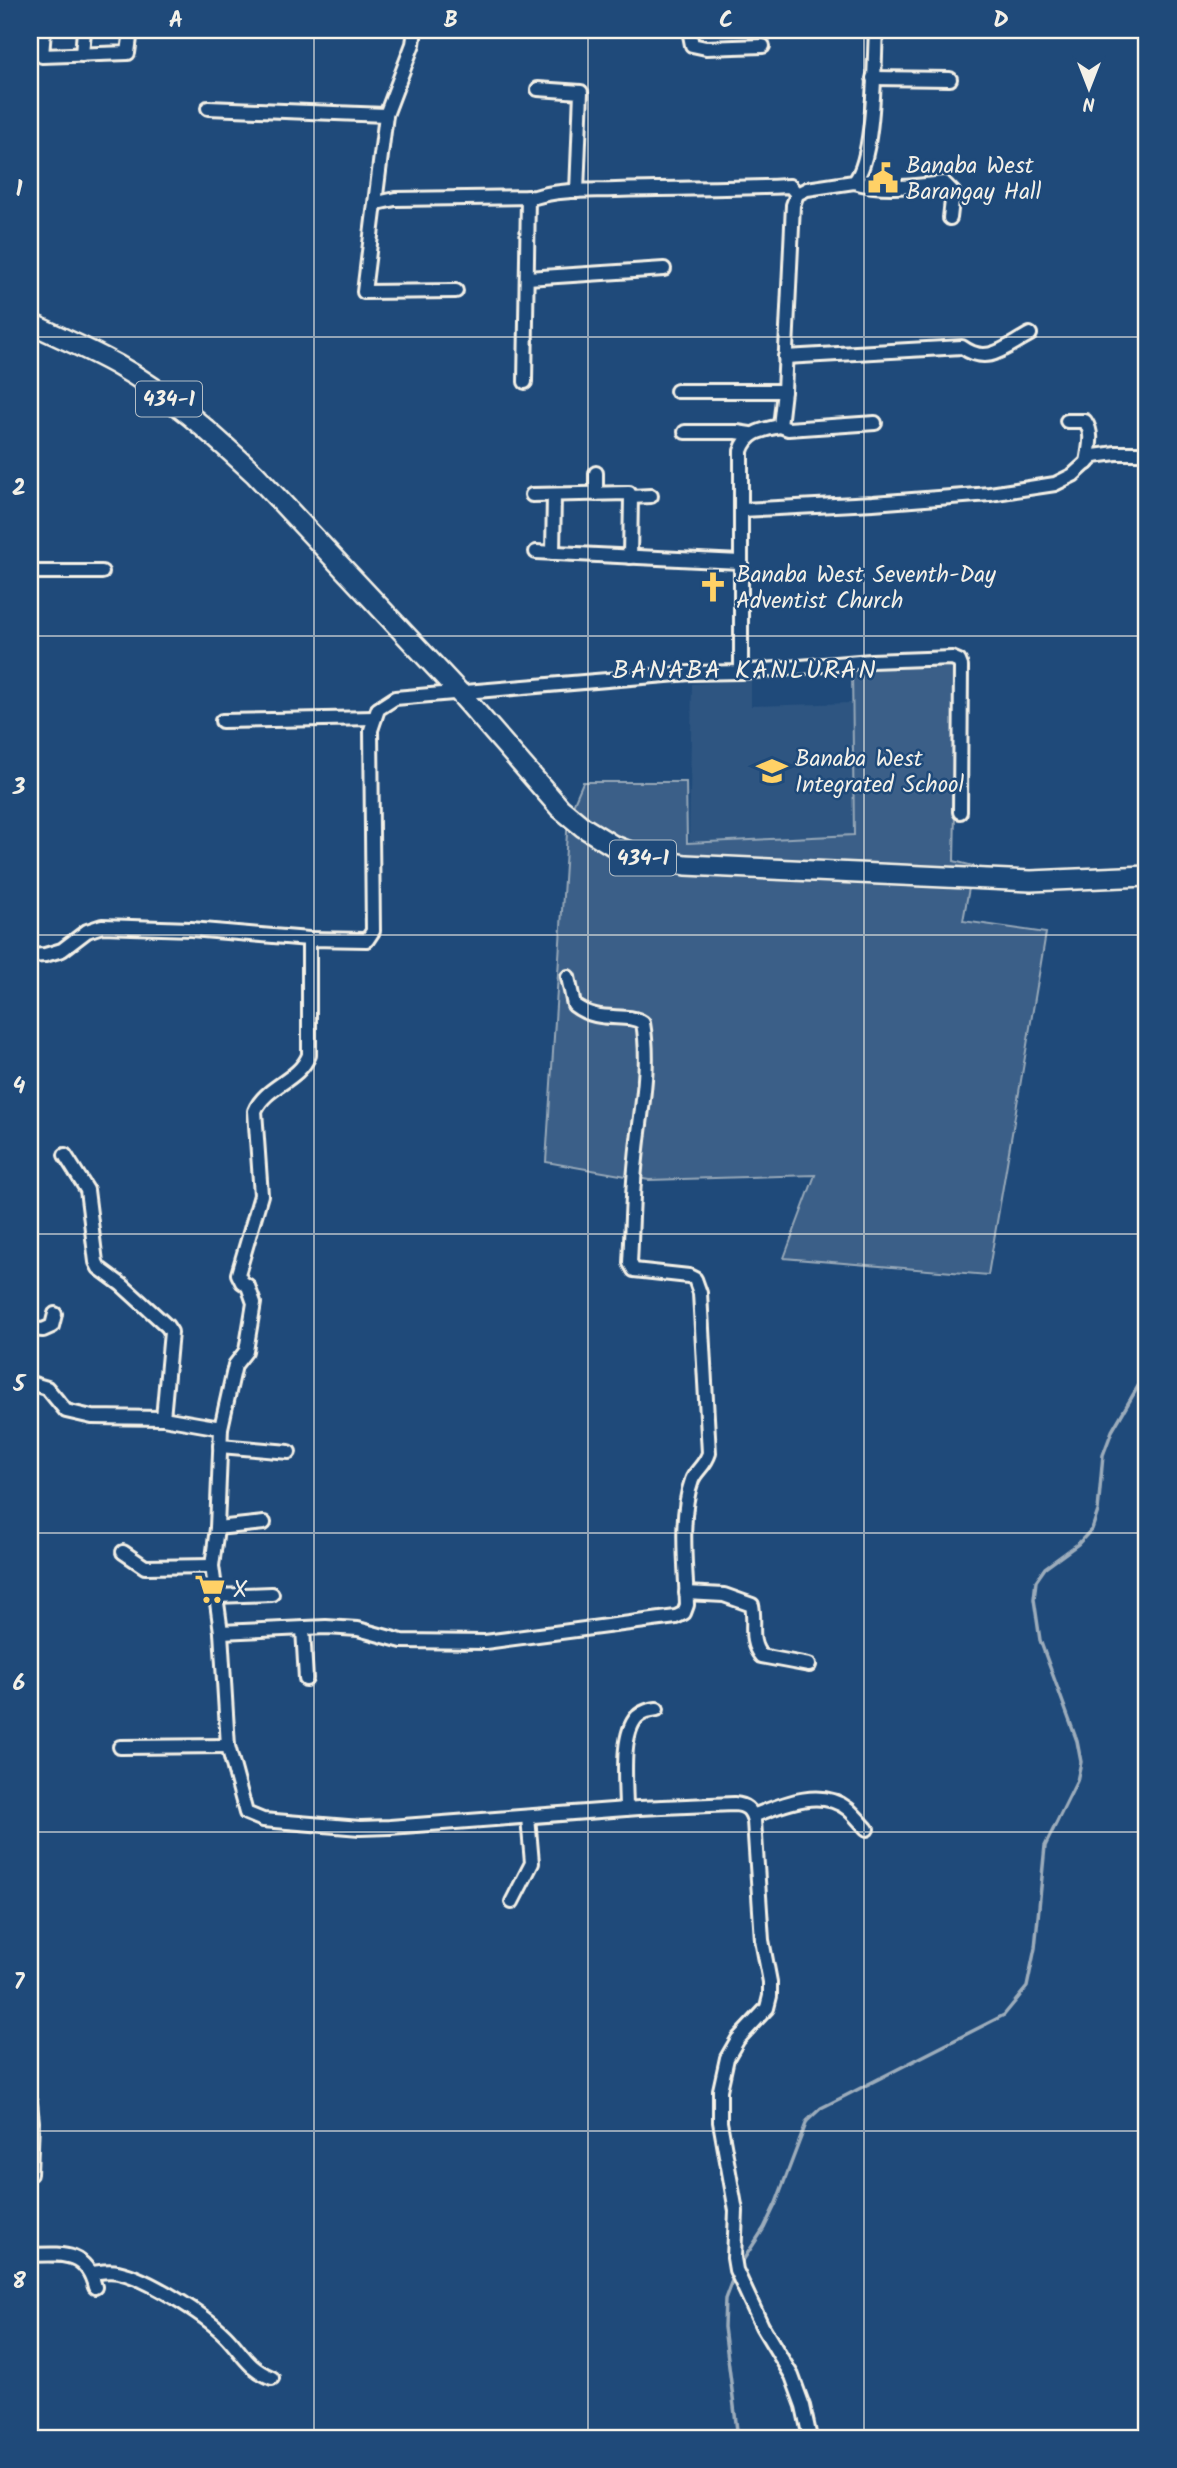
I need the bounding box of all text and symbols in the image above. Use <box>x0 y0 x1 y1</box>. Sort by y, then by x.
text: A <box>169 3 183 39</box>
text: B <box>444 3 458 39</box>
text: C <box>719 3 733 39</box>
text: D <box>993 3 1009 39</box>
north arrow <box>1054 52 1124 122</box>
text: N <box>1083 88 1095 118</box>
place label: Banaba West Barangay Hall <box>906 149 1042 211</box>
public building icon: Banaba West Barangay Hall <box>866 161 900 195</box>
text: 1 <box>16 172 23 208</box>
road number: 434-1 <box>136 382 202 416</box>
text: 2 <box>12 471 26 507</box>
place label: Banaba West Seventh-Day Adventist Church <box>736 558 996 620</box>
church icon: Banaba West Seventh-Day Adventist Church <box>696 570 730 604</box>
district label: BANABA KANLURAN <box>612 650 878 692</box>
place label: Banaba West Integrated School <box>795 742 965 804</box>
school or university icon: Banaba West Integrated School <box>755 754 789 788</box>
text: 3 <box>12 770 26 806</box>
road number: 434-1 <box>610 840 676 876</box>
text: 4 <box>13 1069 26 1105</box>
text: 5 <box>12 1367 27 1403</box>
supermarket icon: X <box>193 1572 227 1606</box>
place label: X <box>233 1573 248 1609</box>
text: 6 <box>13 1666 25 1702</box>
text: 7 <box>14 1965 26 2001</box>
text: 8 <box>12 2264 26 2300</box>

